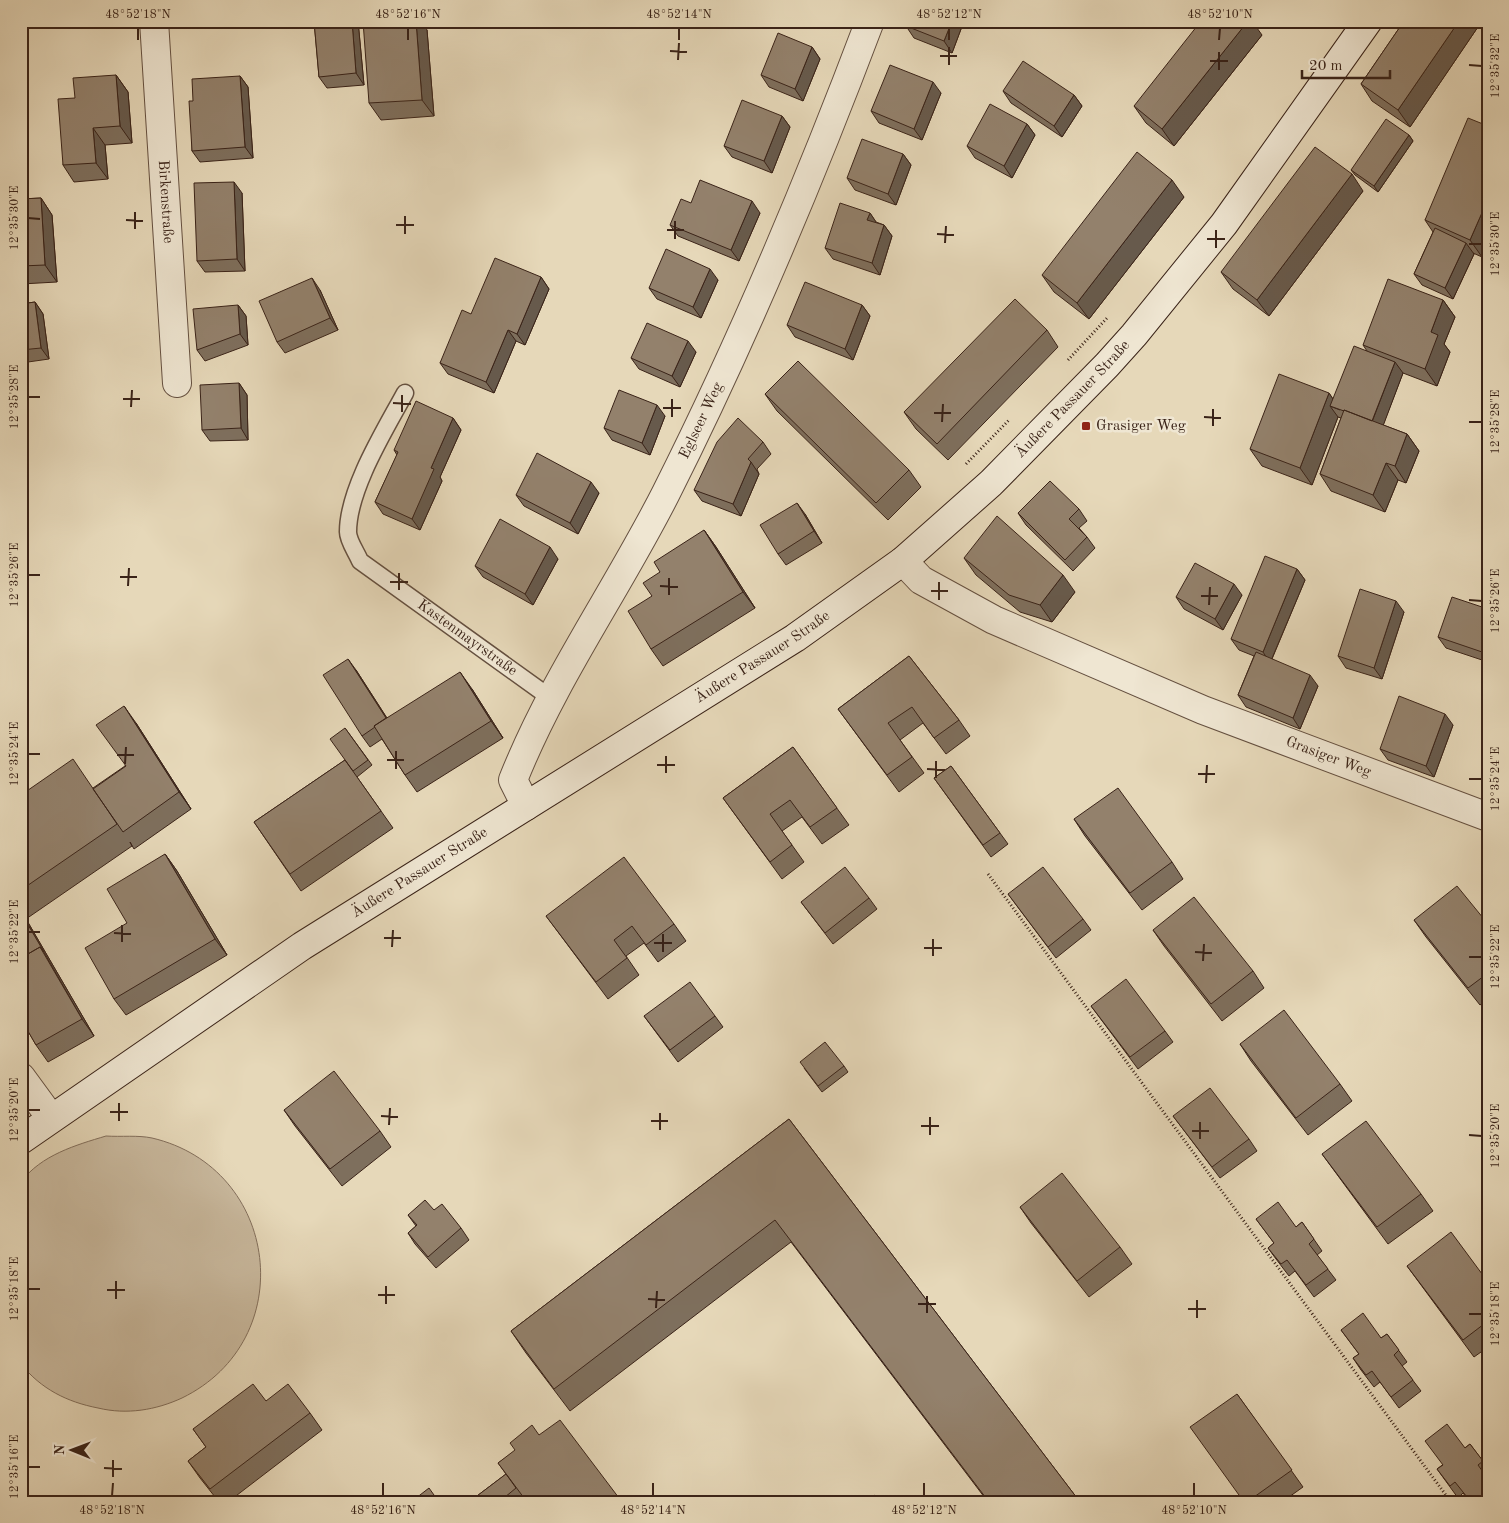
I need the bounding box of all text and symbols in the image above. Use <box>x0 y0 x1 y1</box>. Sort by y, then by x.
text: 48°52'18"N <box>105 8 171 21</box>
text: 48°52'16"N <box>375 8 441 21</box>
text: 48°52'14"N <box>646 8 712 21</box>
text: 48°52'12"N <box>916 8 982 21</box>
text: 48°52'10"N <box>1187 8 1253 21</box>
text: 12°35'32"E <box>1489 34 1502 98</box>
scale bar <box>1302 48 1389 80</box>
text: 20 m <box>1309 59 1343 74</box>
street label: Birkenstraße <box>155 159 176 244</box>
text: 12°35'30"E <box>8 186 21 250</box>
text: 12°35'30"E <box>1489 212 1502 276</box>
street label: Äußere Passauer Straße <box>1010 338 1133 461</box>
text: 12°35'28"E <box>8 365 21 429</box>
street label: Eglseer Weg <box>677 380 726 461</box>
text: 12°35'28"E <box>1489 390 1502 454</box>
place label: Grasiger Weg <box>1096 419 1186 434</box>
marker: Grasiger Weg <box>1080 420 1092 432</box>
text: 12°35'26"E <box>8 543 21 607</box>
text: 12°35'26"E <box>1489 569 1502 633</box>
street label: Kastenmayrstraße <box>414 597 520 679</box>
street label: Äußere Passauer Straße <box>691 608 833 706</box>
text: 12°35'24"E <box>8 722 21 786</box>
street label: Grasiger Weg <box>1284 734 1373 780</box>
text: 12°35'24"E <box>1489 747 1502 811</box>
street label: Äußere Passauer Straße <box>347 825 490 921</box>
text: 12°35'22"E <box>8 900 21 964</box>
text: 12°35'22"E <box>1489 925 1502 989</box>
text: 12°35'20"E <box>8 1078 21 1142</box>
text: 12°35'20"E <box>1489 1104 1502 1168</box>
text: 12°35'18"E <box>8 1257 21 1321</box>
text: 12°35'18"E <box>1489 1282 1502 1346</box>
north arrow <box>48 1426 98 1476</box>
text: 12°35'16"E <box>8 1435 21 1499</box>
text: N <box>53 1444 67 1455</box>
text: 48°52'18"N <box>79 1504 145 1517</box>
text: 48°52'16"N <box>350 1504 416 1517</box>
text: 48°52'14"N <box>620 1504 686 1517</box>
text: 48°52'12"N <box>891 1504 957 1517</box>
text: 48°52'10"N <box>1161 1504 1227 1517</box>

